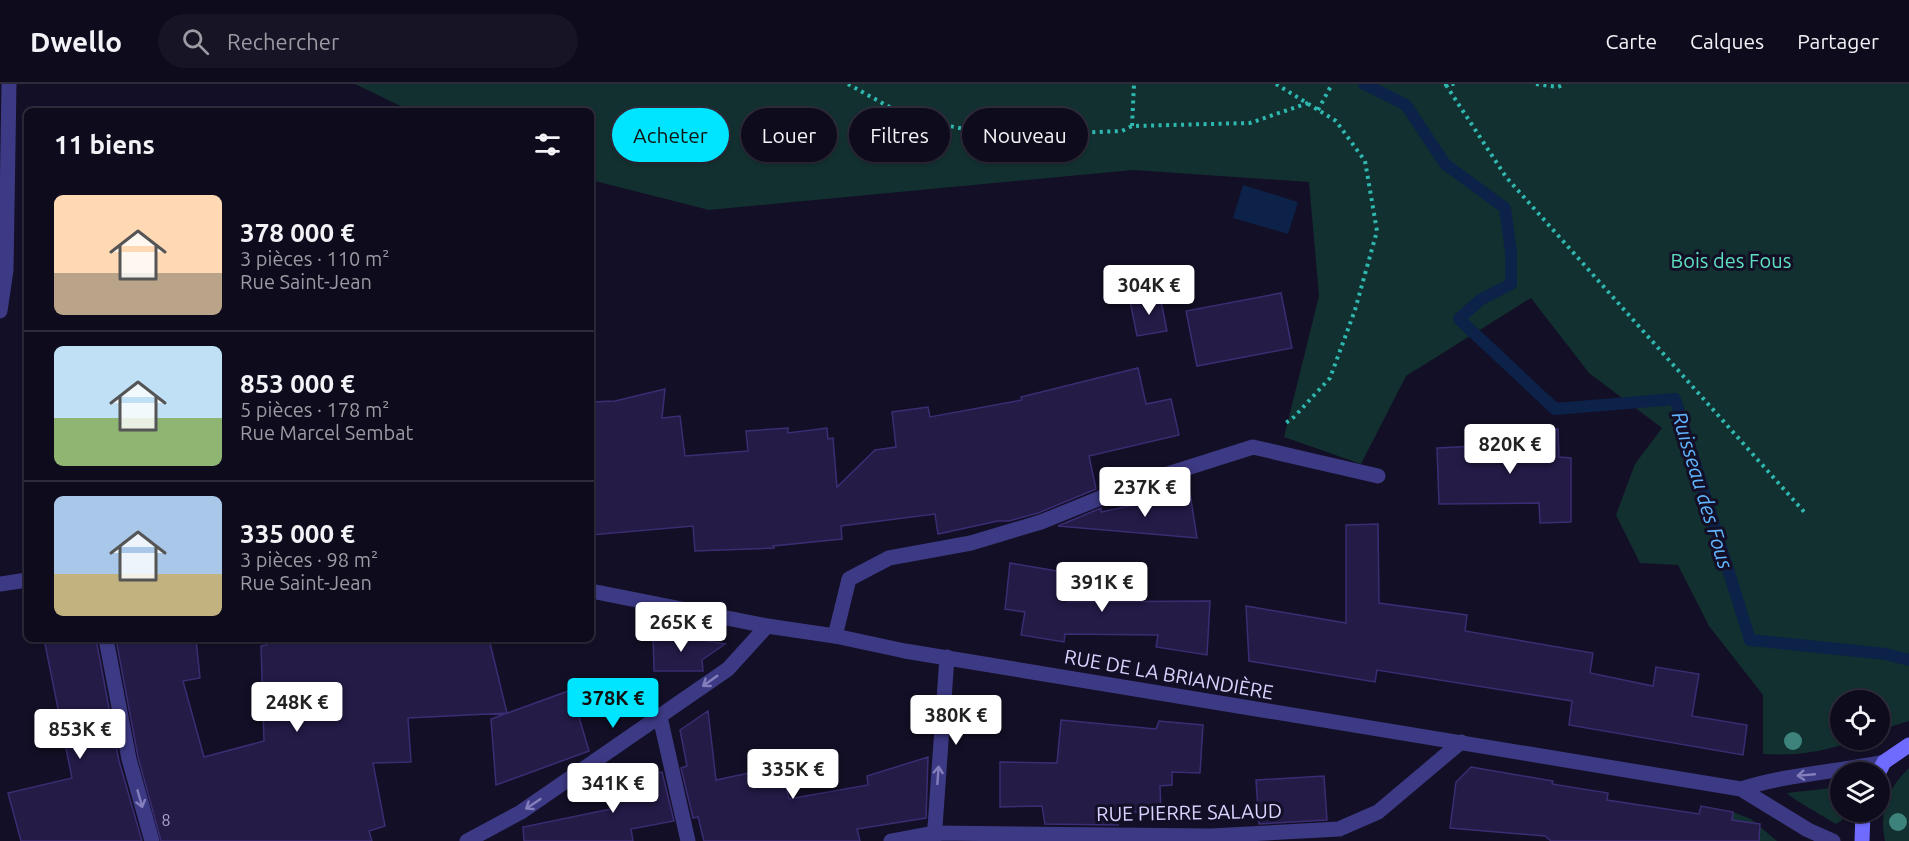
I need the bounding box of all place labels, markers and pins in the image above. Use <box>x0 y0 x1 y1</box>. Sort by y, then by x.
pin: 304K € <box>1100 265 1198 316</box>
pin: 820K € <box>1461 424 1559 475</box>
pin: 237K € <box>1096 467 1194 518</box>
pin: 391K € <box>1053 562 1151 613</box>
pin: 265K € <box>632 602 730 653</box>
pin: 378K € <box>564 678 662 729</box>
pin: 248K € <box>248 682 346 733</box>
pin: 380K € <box>907 695 1005 746</box>
pin: 853K € <box>31 709 129 760</box>
pin: 335K € <box>744 749 842 800</box>
pin: 341K € <box>564 763 662 814</box>

